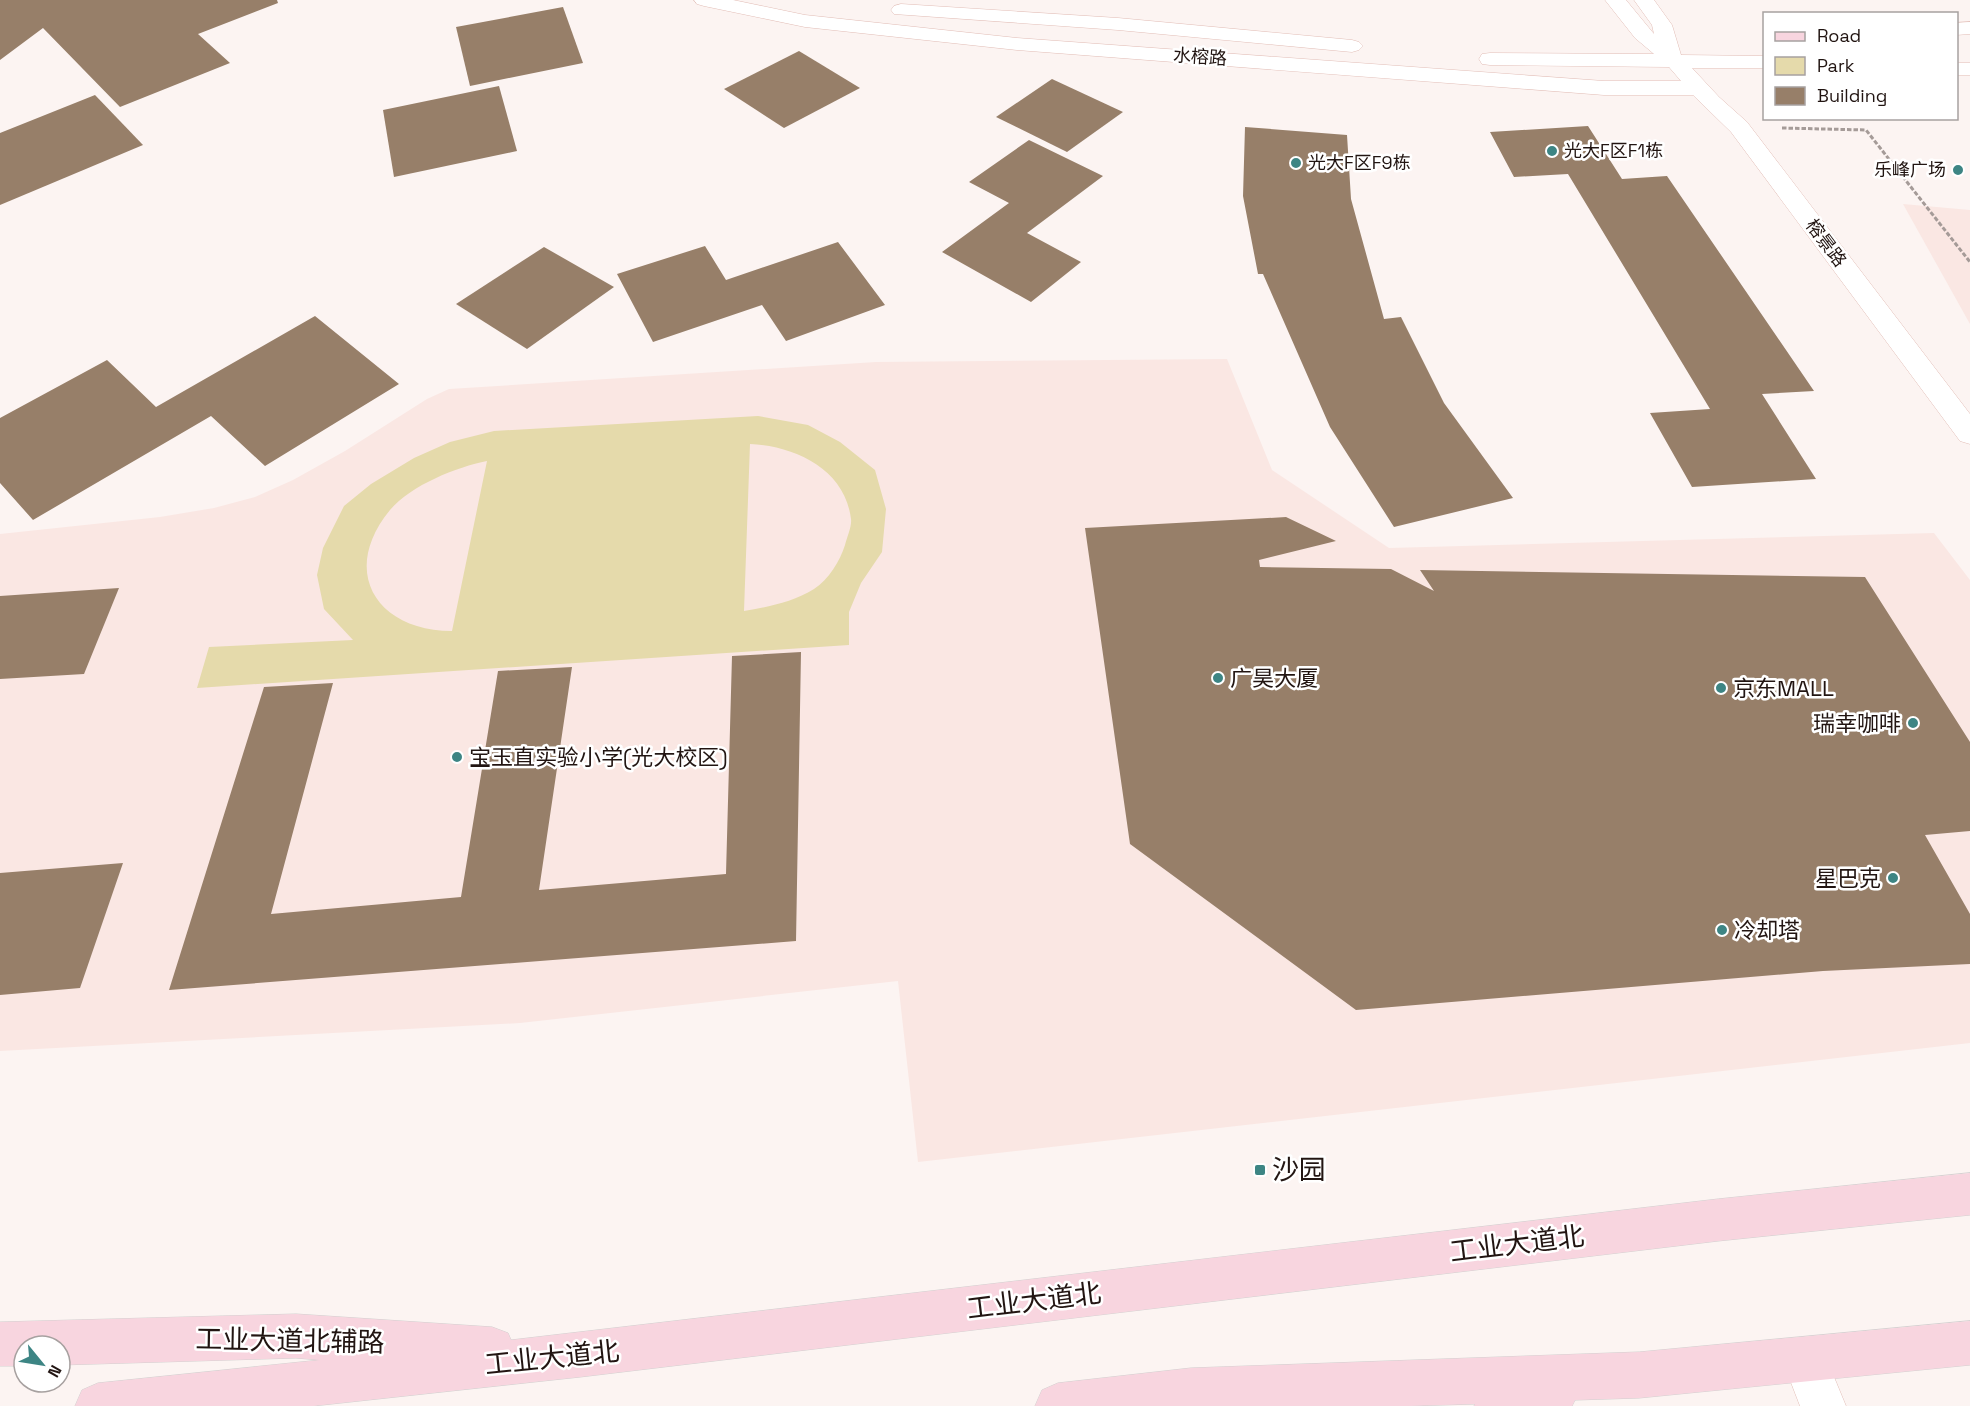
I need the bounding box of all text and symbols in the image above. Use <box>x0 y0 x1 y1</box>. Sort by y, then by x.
legend <box>1763 12 1958 120</box>
text: Road <box>1817 24 1861 47</box>
street label: 水榕路 <box>1172 43 1228 70</box>
text: Park <box>1817 54 1855 77</box>
text: Building <box>1817 84 1887 107</box>
place label: 光大F区F1栋 <box>1564 139 1663 162</box>
marker: 光大F区F1栋 <box>1545 144 1559 158</box>
place label: 光大F区F9栋 <box>1308 151 1410 174</box>
marker: 光大F区F9栋 <box>1289 156 1303 170</box>
place label: 乐峰广场 <box>1874 158 1946 181</box>
marker: 乐峰广场 <box>1951 163 1965 177</box>
street label: 榕景路 <box>1801 214 1852 271</box>
place label: 广昊大厦 <box>1230 664 1318 692</box>
marker: 广昊大厦 <box>1211 671 1225 685</box>
place label: 京东MALL <box>1733 674 1834 702</box>
marker: 京东MALL <box>1714 681 1728 695</box>
place label: 瑞幸咖啡 <box>1813 709 1901 737</box>
marker: 瑞幸咖啡 <box>1906 716 1920 730</box>
place label: 宝玉直实验小学(光大校区) <box>469 743 728 771</box>
marker: 宝玉直实验小学(光大校区) <box>450 750 464 764</box>
place label: 星巴克 <box>1815 864 1881 892</box>
marker: 星巴克 <box>1886 871 1900 885</box>
place label: 冷却塔 <box>1734 916 1800 944</box>
marker: 冷却塔 <box>1715 923 1729 937</box>
place label: 沙园 <box>1272 1152 1326 1187</box>
marker: 沙园 <box>1253 1163 1267 1177</box>
street label: 工业大道北 <box>1448 1218 1586 1269</box>
street label: 工业大道北 <box>965 1275 1103 1326</box>
street label: 工业大道北辅路 <box>195 1321 385 1360</box>
street label: 工业大道北 <box>483 1333 621 1382</box>
north arrow <box>12 1334 72 1394</box>
text: N <box>43 1361 66 1381</box>

